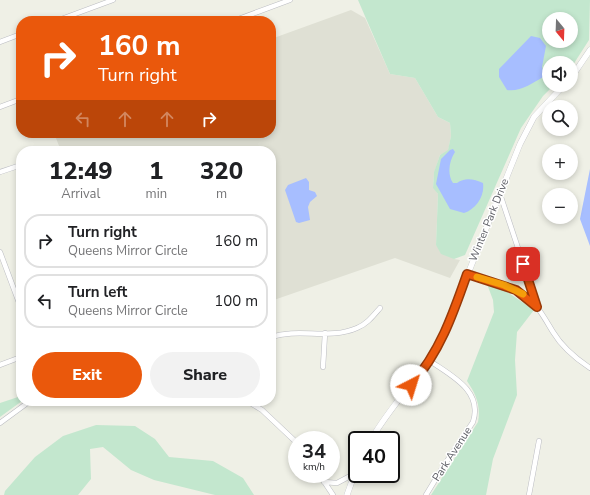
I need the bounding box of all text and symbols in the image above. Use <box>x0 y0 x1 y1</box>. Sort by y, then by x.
north arrow <box>542 12 578 48</box>
map controls <box>542 12 578 224</box>
text: 160 m <box>98 27 181 65</box>
icon: right <box>32 32 84 84</box>
button: sound <box>542 56 578 92</box>
text: Turn right <box>98 63 177 87</box>
button: search <box>542 100 578 136</box>
icon: left <box>72 108 94 130</box>
icon: ahead <box>114 108 136 130</box>
icon: ahead <box>156 108 178 130</box>
icon: right <box>198 108 220 130</box>
button: + <box>542 144 578 180</box>
text: 12:49 <box>49 155 113 187</box>
text: 1 <box>149 155 164 187</box>
text: 320 <box>200 155 243 187</box>
street label: Winter Park Drive <box>466 176 513 264</box>
text: Arrival <box>61 185 100 203</box>
text: min <box>146 185 167 203</box>
text: m <box>216 185 227 203</box>
button: − <box>542 188 578 224</box>
text: Turn right <box>68 222 137 242</box>
icon: right <box>34 230 56 252</box>
text: 160 m <box>214 231 258 251</box>
text: Queens Mirror Circle <box>68 242 188 260</box>
pin <box>506 247 540 281</box>
icon: arrive <box>512 253 534 275</box>
text: Turn left <box>68 282 127 302</box>
icon: left <box>34 290 56 312</box>
text: 100 m <box>214 291 258 311</box>
text: Queens Mirror Circle <box>68 302 188 320</box>
button: Exit <box>32 352 142 398</box>
button: Share <box>150 352 260 398</box>
position arrow <box>390 364 432 406</box>
street label: Park Avenue <box>429 424 475 484</box>
speed limit sign: 40 <box>348 431 400 483</box>
text: 34 <box>302 438 326 465</box>
text: km/h <box>303 460 325 474</box>

